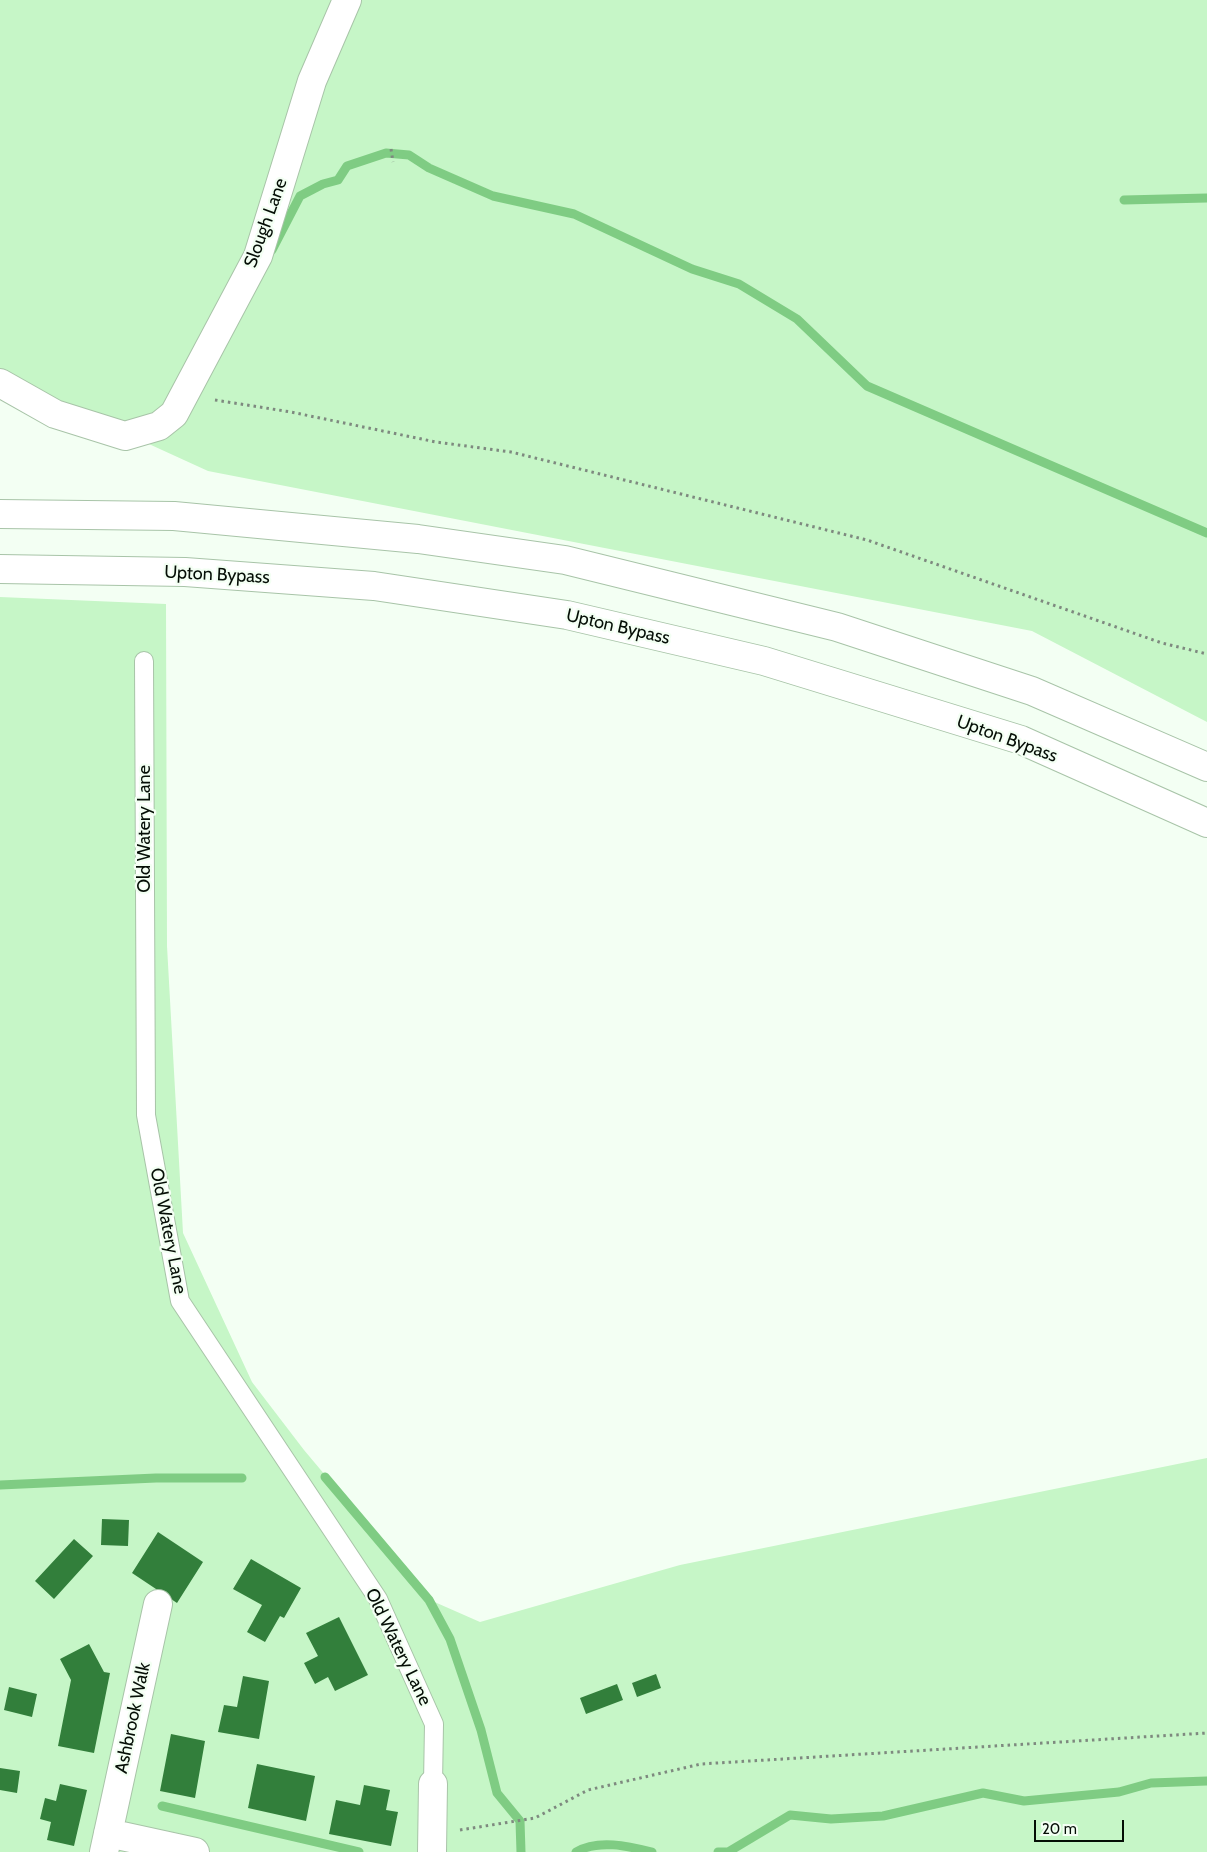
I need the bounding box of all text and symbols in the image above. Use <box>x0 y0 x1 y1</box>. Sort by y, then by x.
street label: Slough Lane <box>240 175 292 271</box>
street label: Upton Bypass <box>164 561 270 589</box>
street label: Upton Bypass <box>564 605 672 649</box>
street label: Upton Bypass <box>954 711 1060 767</box>
street label: Old Watery Lane <box>134 765 156 893</box>
street label: Old Watery Lane <box>145 1166 191 1296</box>
street label: Old Watery Lane <box>360 1585 436 1709</box>
street label: Ashbrook Walk <box>111 1661 155 1775</box>
scale bar <box>1037 1810 1127 1842</box>
text: 20 m <box>1042 1820 1077 1838</box>

